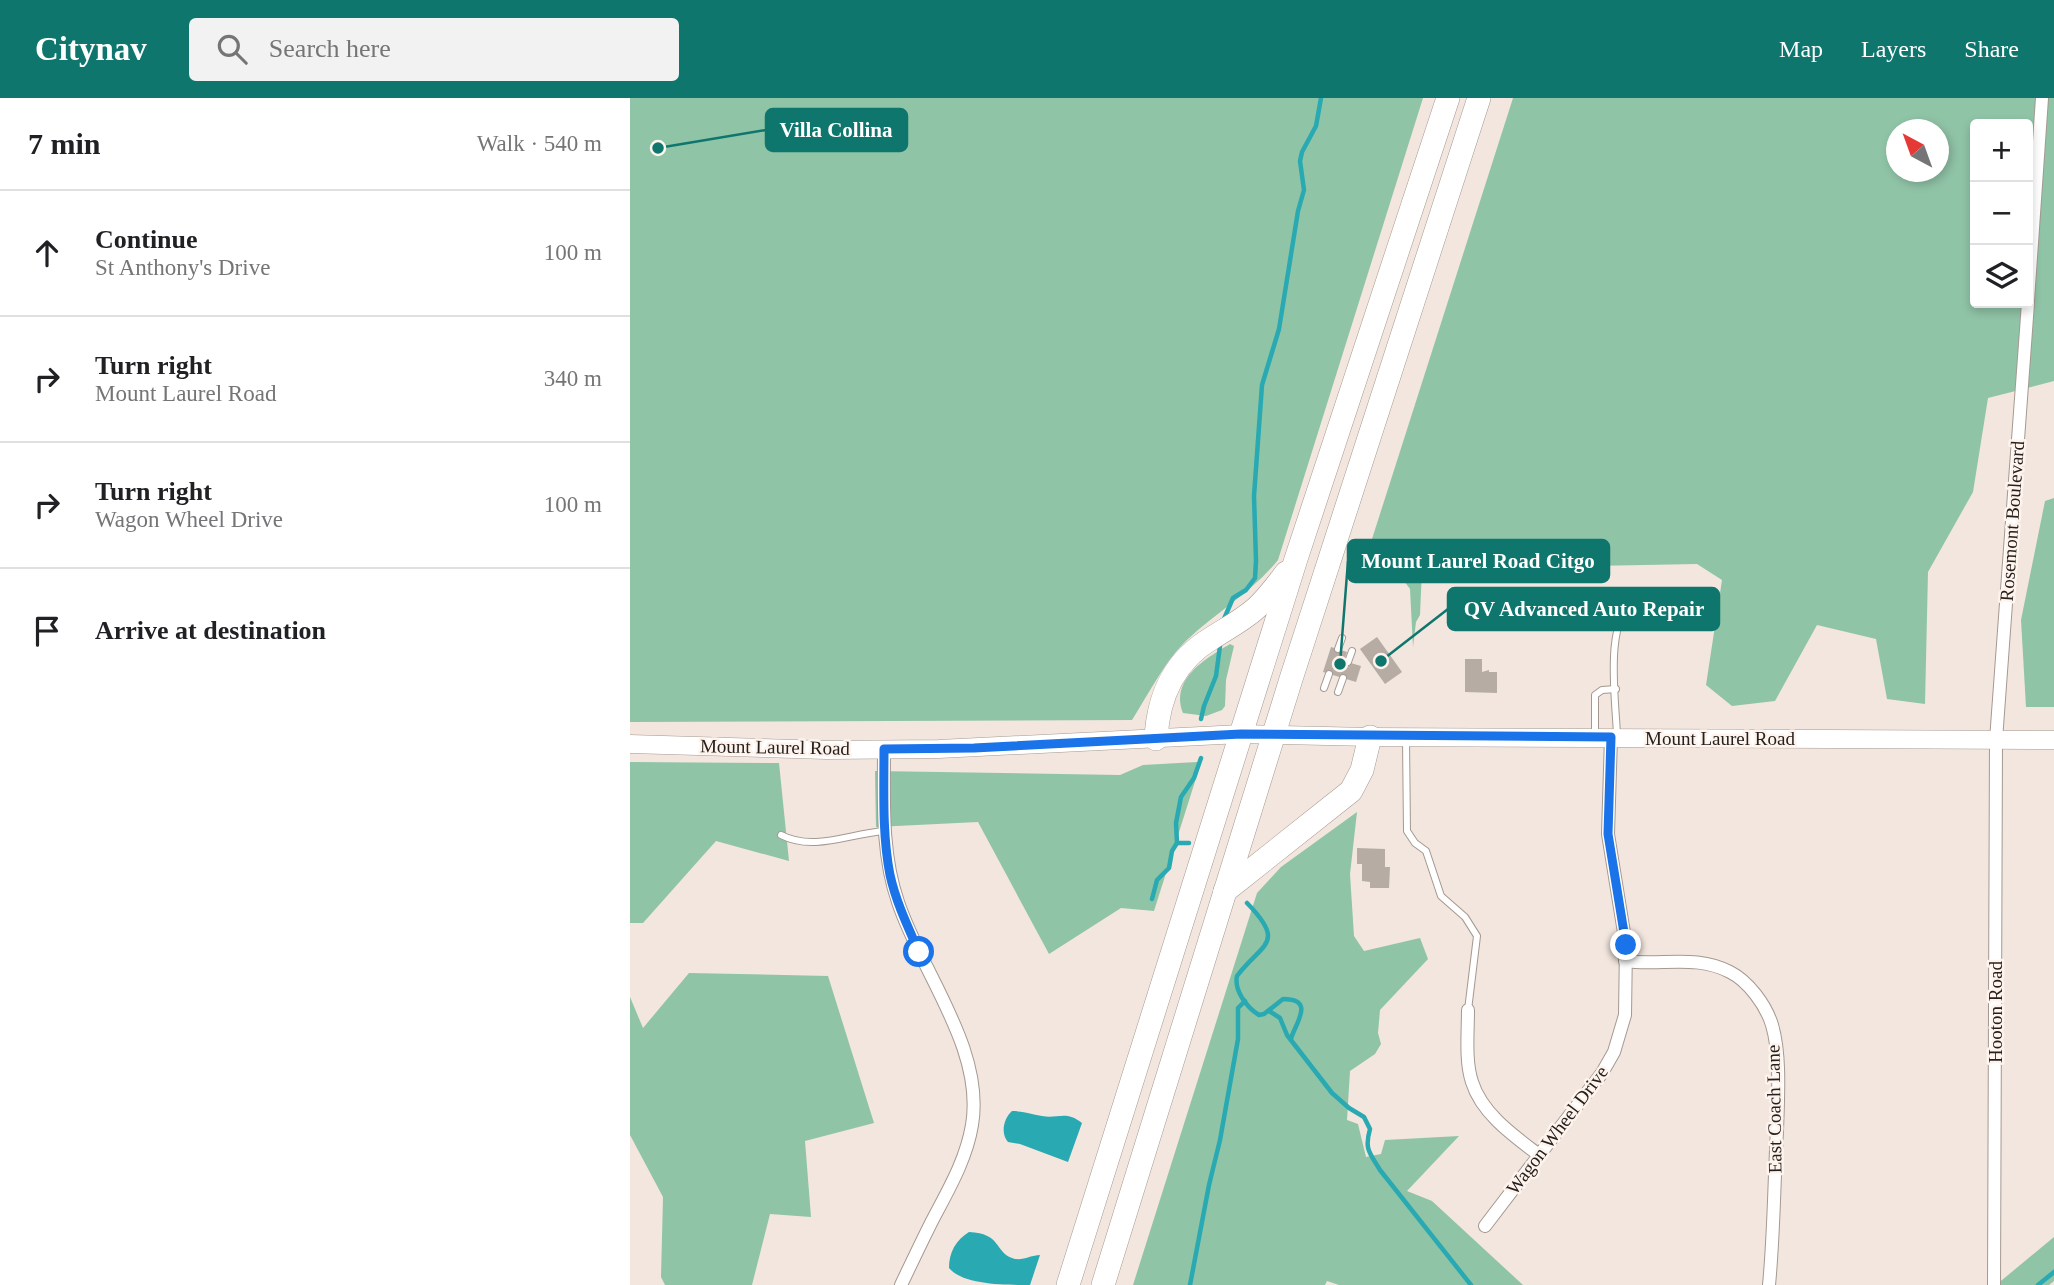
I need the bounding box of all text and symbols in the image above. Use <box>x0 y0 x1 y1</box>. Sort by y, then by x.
search box <box>189 18 679 81</box>
icon: search <box>213 30 251 68</box>
text: Citynav <box>35 31 147 67</box>
text: Search here <box>269 34 391 63</box>
text: Map <box>1779 36 1823 62</box>
text: Layers <box>1861 36 1926 62</box>
text: Share <box>1964 36 2019 62</box>
callout: Villa Collina <box>766 109 907 151</box>
text: Villa Collina <box>780 118 893 142</box>
north arrow <box>1886 119 1949 182</box>
map controls <box>1970 119 2033 308</box>
button: + <box>1970 119 2033 182</box>
text: 7 min <box>28 127 101 160</box>
text: Walk · 540 m <box>477 131 602 156</box>
button: − <box>1970 182 2033 245</box>
text: Continue <box>95 225 198 254</box>
icon: ahead <box>28 234 66 272</box>
text: 100 m <box>544 240 602 265</box>
button: layers <box>1970 245 2033 308</box>
text: St Anthony's Drive <box>95 255 270 280</box>
text: Turn right <box>95 351 212 380</box>
icon: right <box>28 360 66 398</box>
text: 340 m <box>544 366 602 391</box>
text: Mount Laurel Road <box>95 381 276 406</box>
street label: Rosemont Boulevard <box>1996 439 2028 602</box>
text: Turn right <box>95 477 212 506</box>
icon: right <box>28 486 66 524</box>
text: 100 m <box>544 492 602 517</box>
text: Wagon Wheel Drive <box>95 507 283 532</box>
callout: Mount Laurel Road Citgo <box>1348 540 1609 582</box>
text: Mount Laurel Road Citgo <box>1361 549 1595 573</box>
callout: QV Advanced Auto Repair <box>1448 588 1719 630</box>
text: QV Advanced Auto Repair <box>1464 597 1704 621</box>
icon: arrive <box>28 612 66 650</box>
text: Arrive at destination <box>95 616 326 645</box>
street label: Mount Laurel Road <box>1645 728 1795 749</box>
street label: Mount Laurel Road <box>700 735 851 759</box>
route end <box>1610 929 1641 960</box>
route start <box>903 936 934 967</box>
street label: Hooton Road <box>1985 961 2006 1063</box>
street label: East Coach Lane <box>1762 1044 1786 1174</box>
street label: Wagon Wheel Drive <box>1502 1062 1612 1198</box>

